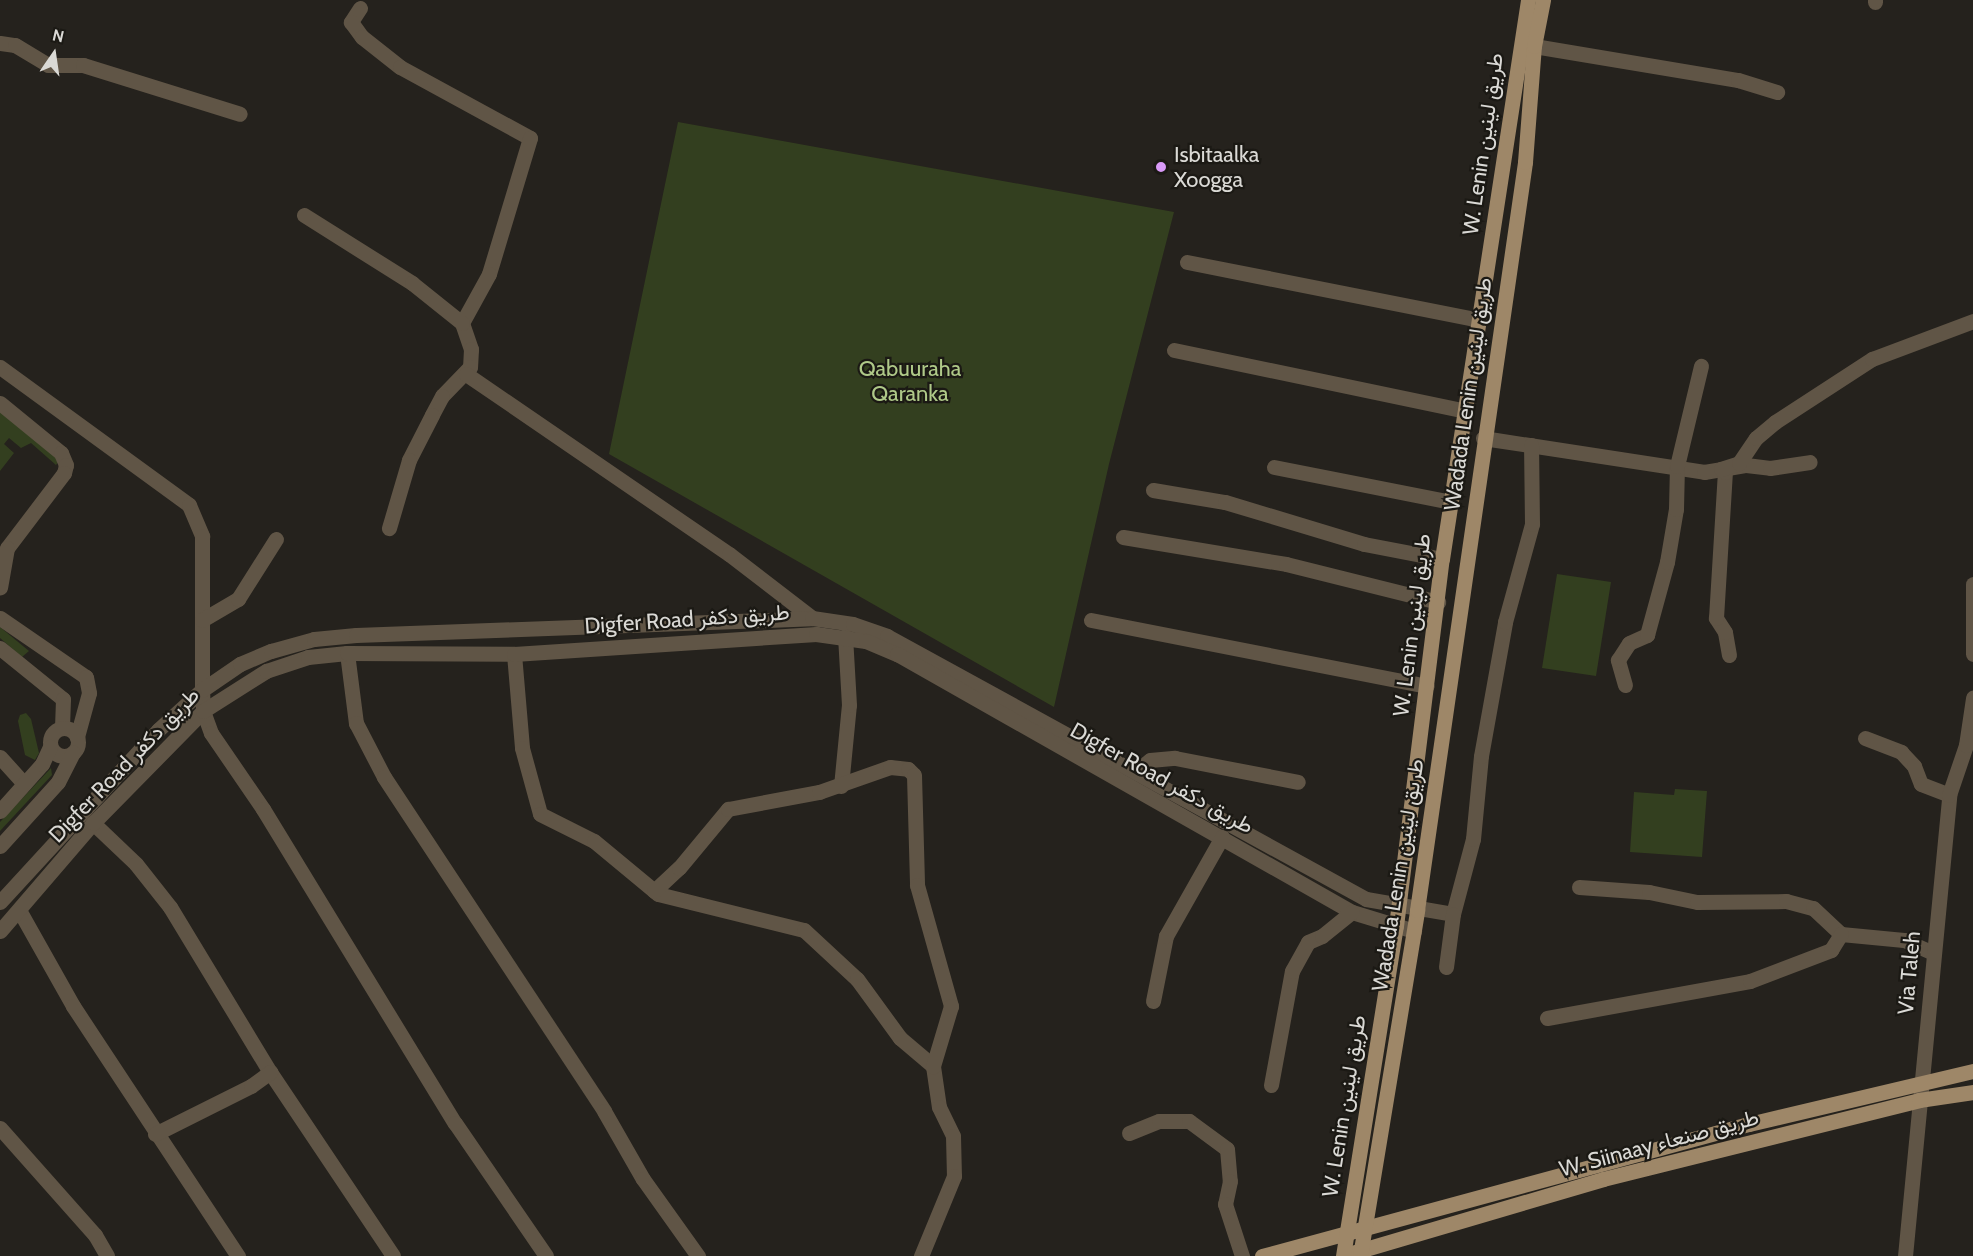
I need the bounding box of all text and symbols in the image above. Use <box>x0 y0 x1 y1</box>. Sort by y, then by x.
north arrow <box>24 24 84 84</box>
text: N <box>51 25 66 47</box>
street label: W. Lenin طريق لينين <box>1457 51 1509 237</box>
place label: Isbitaalka Xoogga <box>1174 141 1259 192</box>
marker: Isbitaalka Xoogga <box>1152 158 1170 176</box>
street label: Wadada Lenin طريق لينين <box>1439 276 1497 512</box>
park label: Qabuuraha Qaranka <box>859 355 961 406</box>
street label: W. Lenin طريق لينين <box>1388 532 1436 718</box>
street label: Digfer Road طريق دكفر <box>584 599 790 639</box>
street label: Digfer Road طريق دكفر <box>43 682 205 848</box>
street label: Digfer Road طريق دكفر <box>1066 717 1258 839</box>
street label: Wadada Lenin طريق لينين <box>1367 757 1429 993</box>
street label: Via Taleh <box>1892 930 1926 1016</box>
street label: W. Lenin طريق لينين <box>1317 1013 1371 1199</box>
street label: W. Siinaay طريق صنعاء <box>1556 1104 1762 1182</box>

